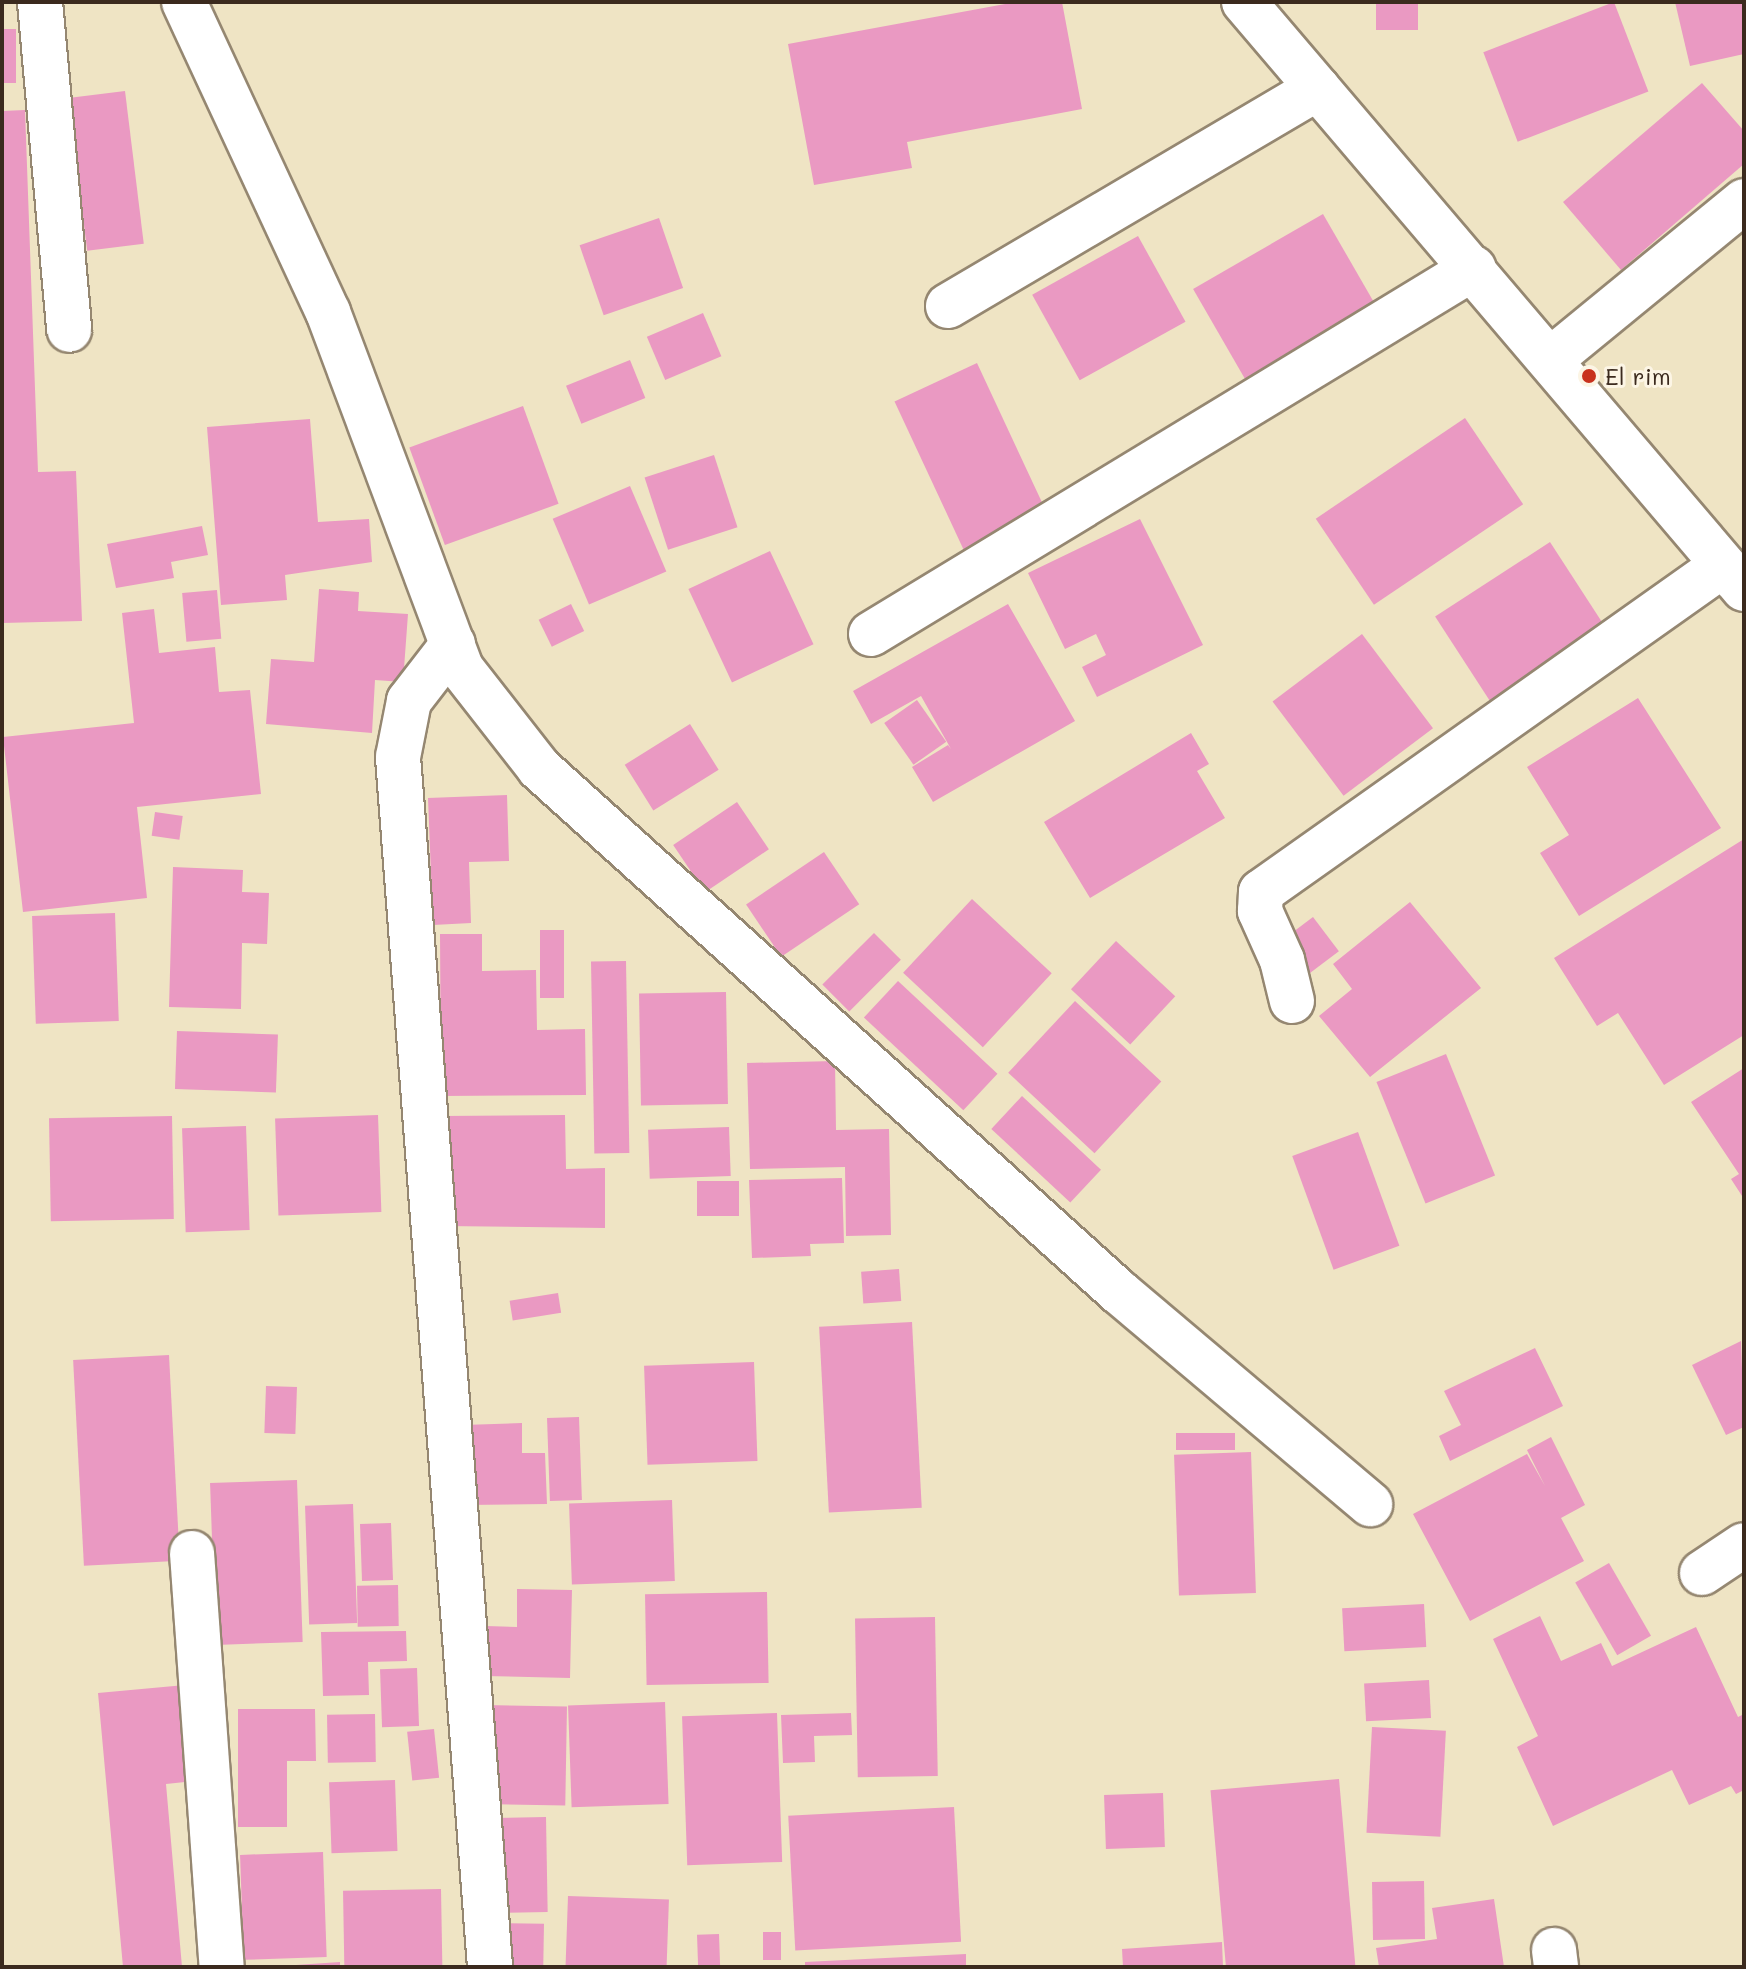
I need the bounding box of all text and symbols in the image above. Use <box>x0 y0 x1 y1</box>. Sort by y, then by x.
place label: El rim <box>1605 362 1671 390</box>
marker: El rim <box>1580 367 1598 385</box>

